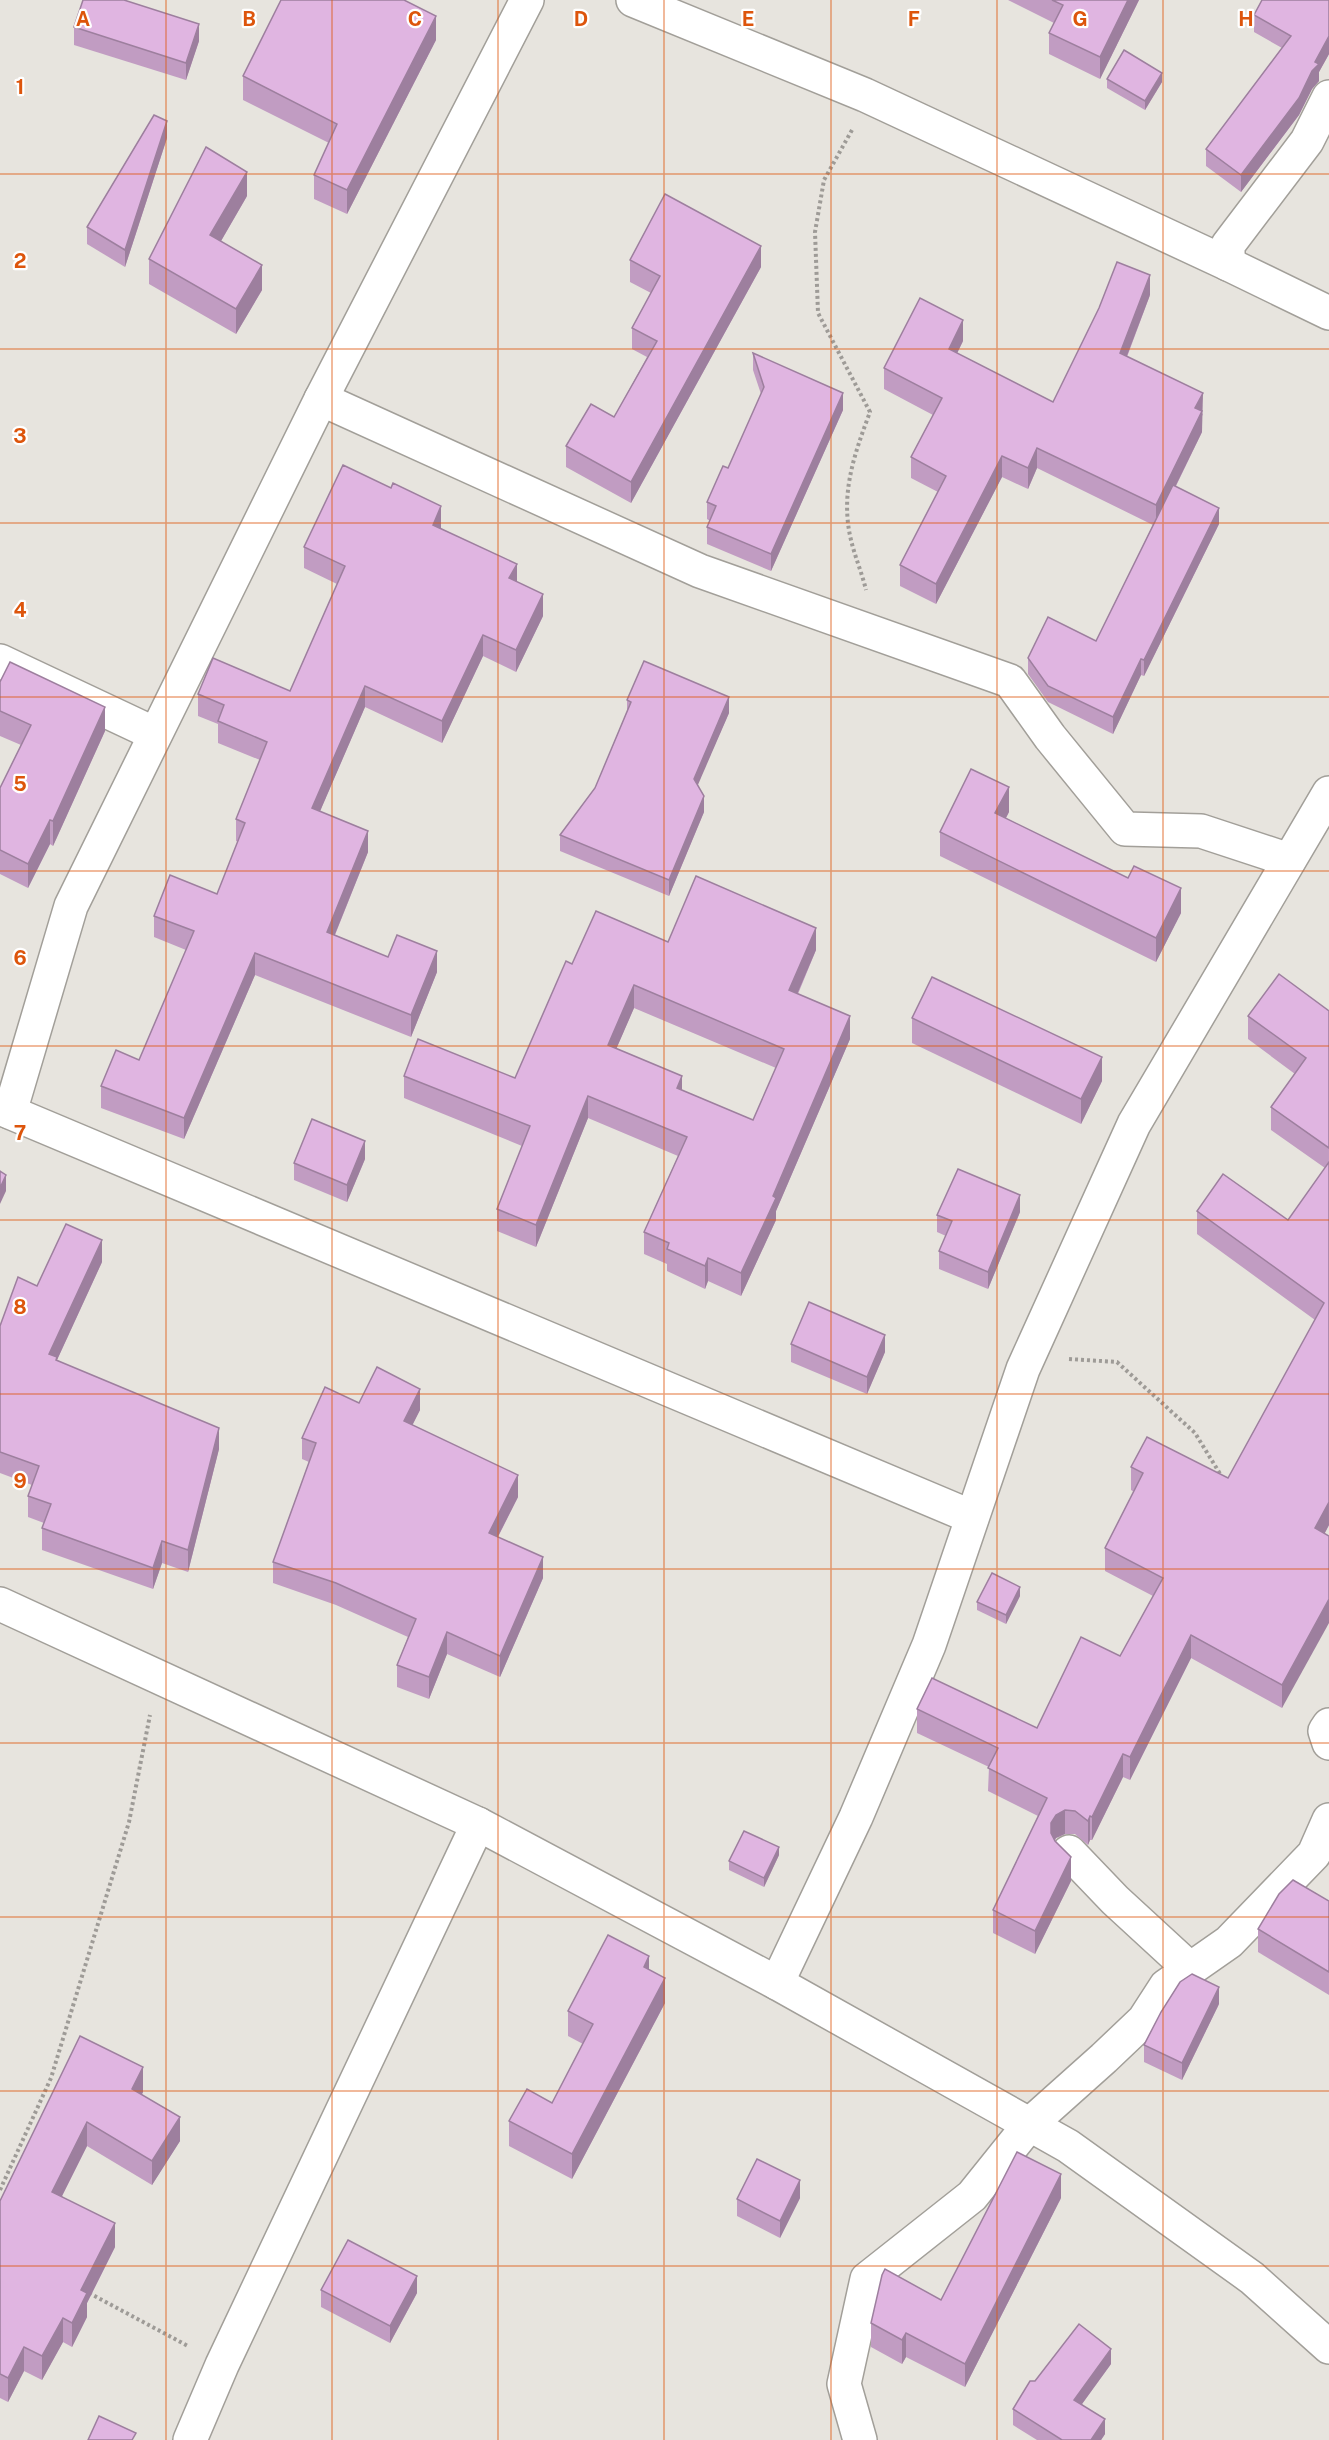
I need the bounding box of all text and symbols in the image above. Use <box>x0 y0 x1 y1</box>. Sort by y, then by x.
text: A <box>76 7 90 31</box>
text: B <box>242 7 256 31</box>
text: C <box>408 7 422 31</box>
text: D <box>574 7 588 31</box>
text: E <box>742 7 754 31</box>
text: F <box>908 7 920 31</box>
text: G <box>1072 7 1088 31</box>
text: H <box>1238 7 1254 31</box>
text: 1 <box>16 75 24 99</box>
text: 2 <box>14 249 26 273</box>
text: 3 <box>13 424 27 448</box>
text: 4 <box>13 598 27 622</box>
text: 5 <box>13 772 27 796</box>
text: 6 <box>13 946 27 970</box>
text: 7 <box>14 1121 26 1145</box>
text: 8 <box>13 1295 27 1319</box>
text: 9 <box>13 1469 27 1493</box>

